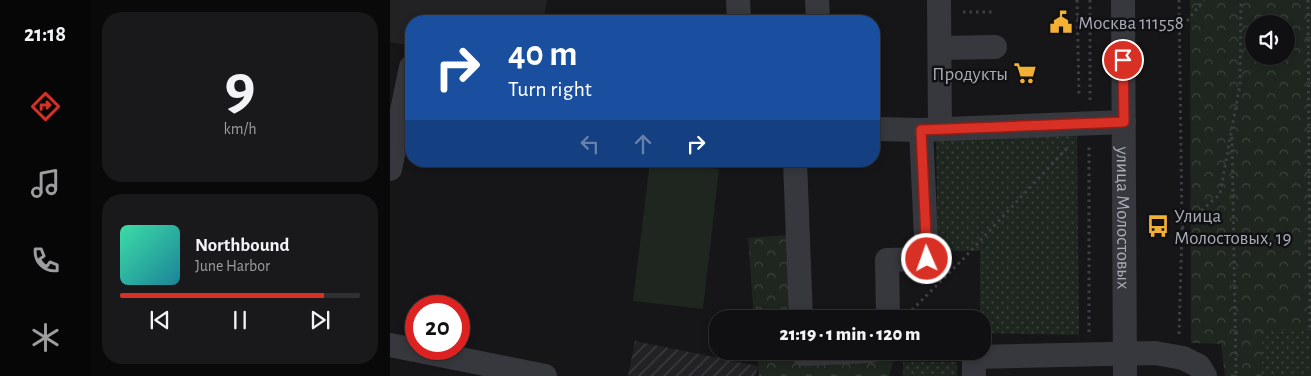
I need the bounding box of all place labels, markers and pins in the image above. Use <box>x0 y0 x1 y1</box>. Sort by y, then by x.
public building icon: Москва 111558 <box>1048 9 1074 35</box>
place label: Москва 111558 <box>1078 14 1184 33</box>
pin <box>1102 39 1144 81</box>
supermarket icon: Продукты <box>1012 60 1038 86</box>
place label: Продукты <box>932 65 1008 84</box>
place label: Улица Молостовых, 19 <box>1174 207 1291 248</box>
bus stop icon: Улица Молостовых, 19 <box>1145 213 1171 239</box>

